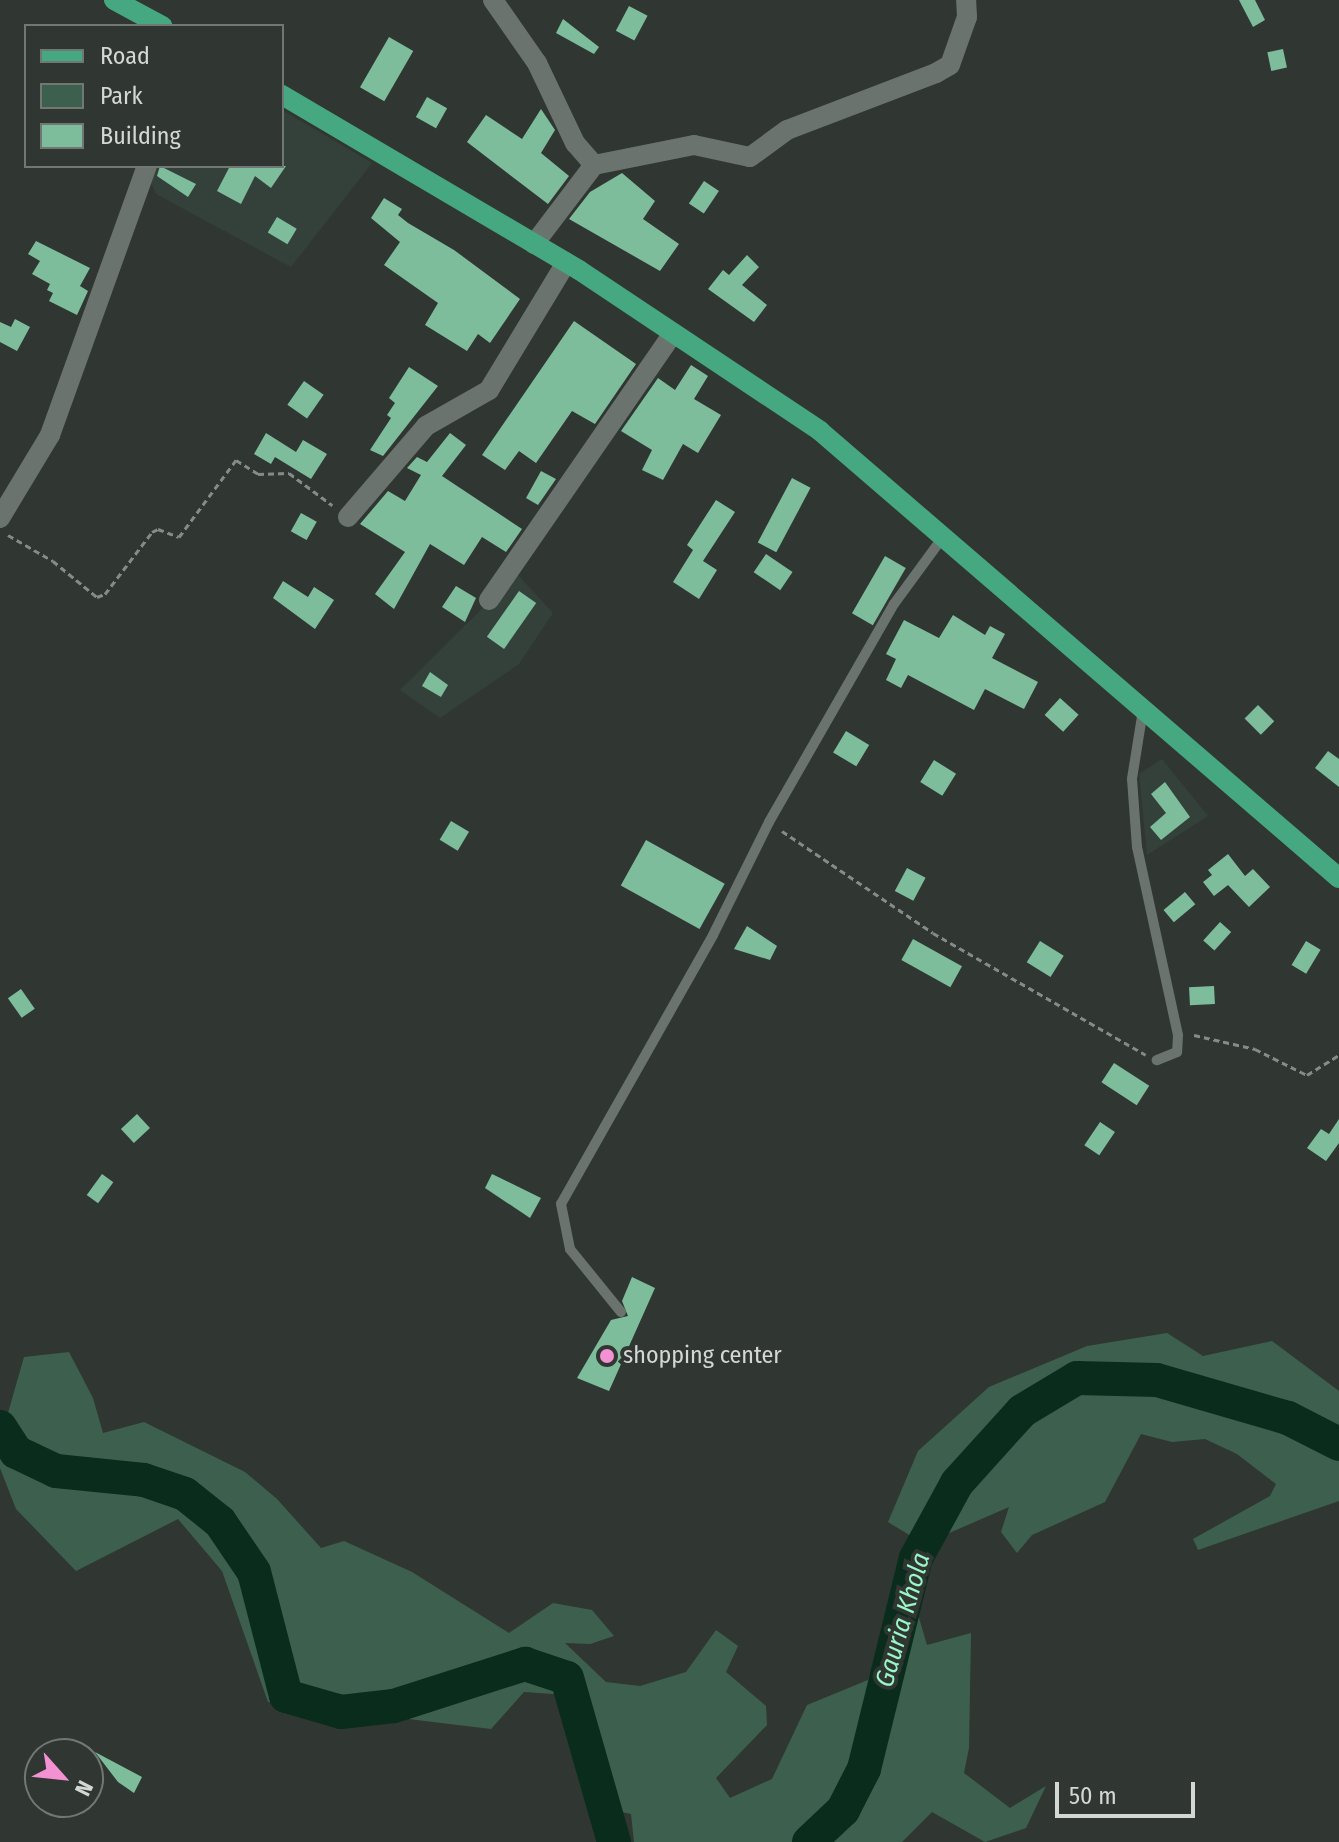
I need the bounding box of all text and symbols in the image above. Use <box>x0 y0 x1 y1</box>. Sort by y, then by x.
legend <box>24 24 284 168</box>
text: Road <box>100 42 150 70</box>
text: Park <box>100 82 143 110</box>
text: Building <box>100 122 181 150</box>
place label: shopping center <box>623 1342 782 1370</box>
marker: shopping center <box>598 1347 616 1365</box>
water label: Gauria Khola <box>869 1549 937 1691</box>
north arrow <box>24 1738 104 1818</box>
scale bar <box>1059 1766 1199 1816</box>
text: N <box>69 1776 99 1800</box>
text: 50 m <box>1069 1782 1117 1810</box>

